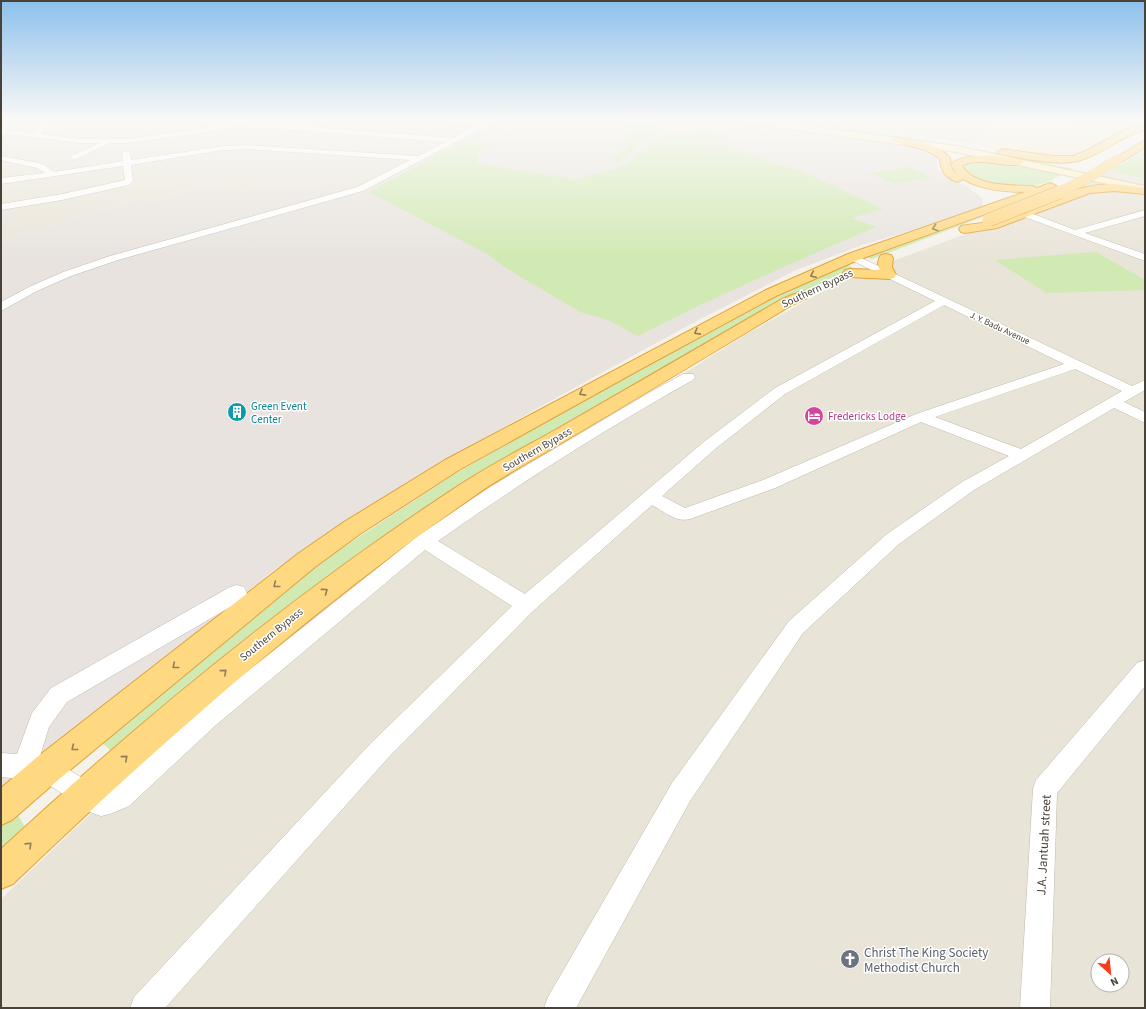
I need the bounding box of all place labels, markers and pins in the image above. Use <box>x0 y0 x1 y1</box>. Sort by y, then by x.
place label: Green Event Center <box>251 399 307 427</box>
building icon: Green Event Center <box>226 401 248 423</box>
hotel icon: Fredericks Lodge <box>803 405 825 427</box>
place label: Fredericks Lodge <box>828 409 906 424</box>
place label: Christ The King Society Methodist Church <box>864 944 988 977</box>
church icon: Christ The King Society Methodist Church <box>839 948 861 970</box>

